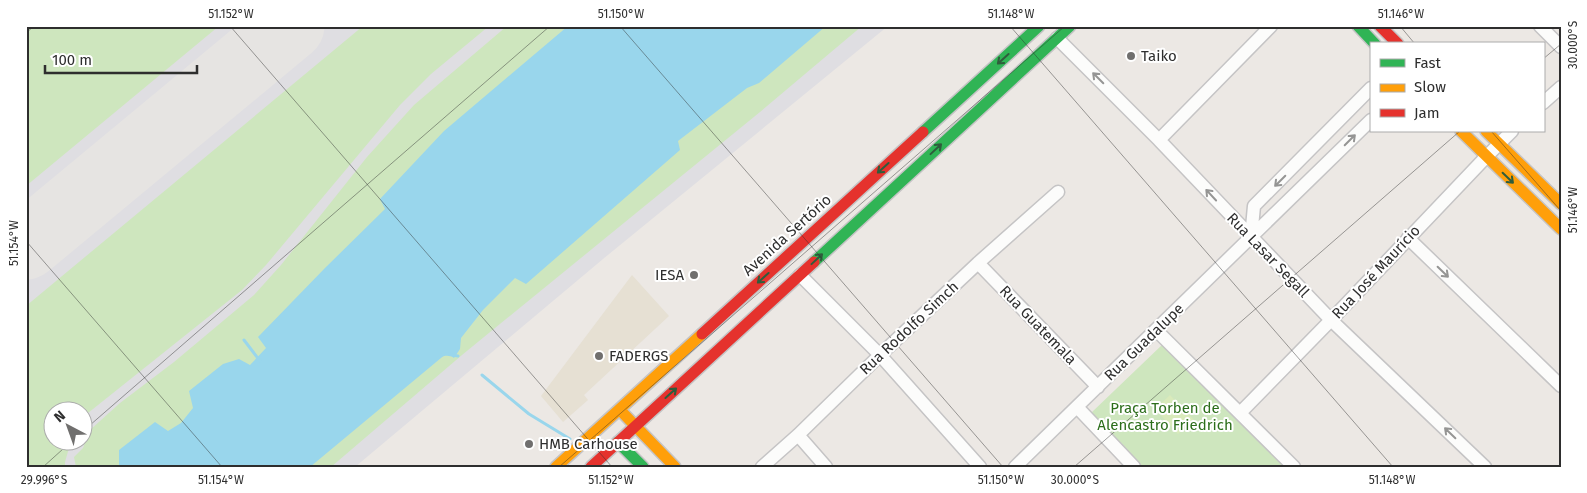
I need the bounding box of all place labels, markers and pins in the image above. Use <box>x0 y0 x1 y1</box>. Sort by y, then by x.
place label: Taiko <box>1141 47 1177 65</box>
marker: Taiko <box>1125 50 1137 62</box>
place label: IESA <box>655 266 684 284</box>
marker: IESA <box>688 269 700 281</box>
place label: FADERGS <box>609 347 668 365</box>
marker: FADERGS <box>593 350 605 362</box>
place label: HMB Carhouse <box>539 435 638 453</box>
marker: HMB Carhouse <box>523 438 535 450</box>

